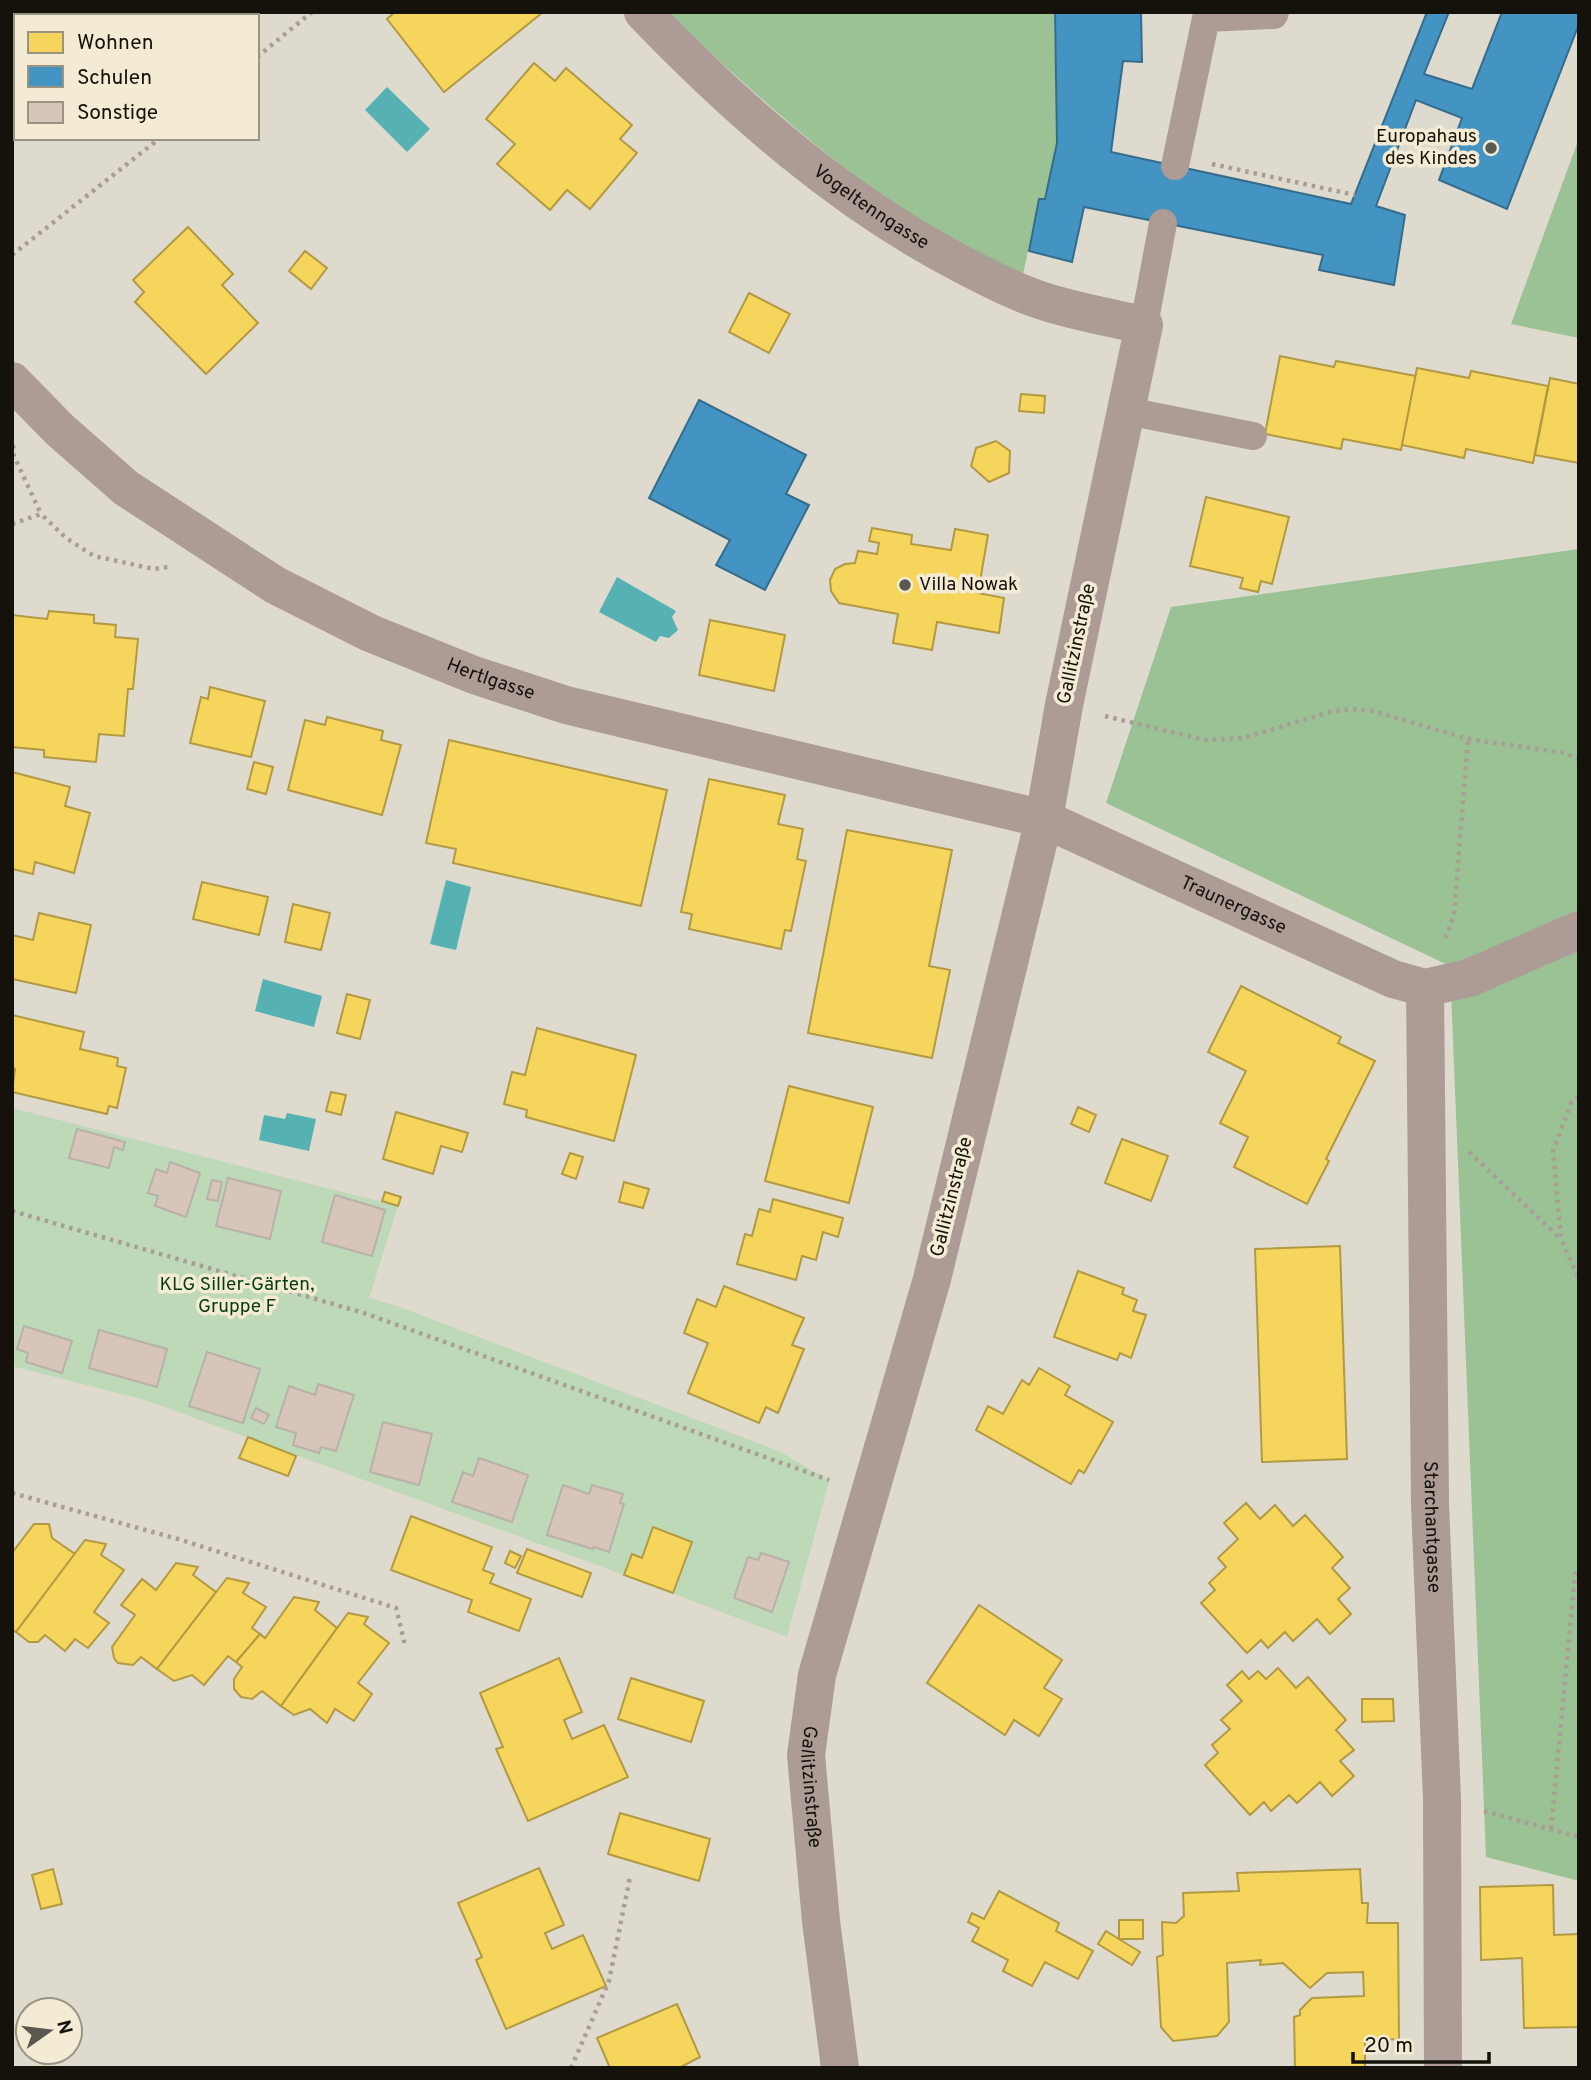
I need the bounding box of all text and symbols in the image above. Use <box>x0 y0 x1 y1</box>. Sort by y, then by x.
legend <box>14 14 259 140</box>
text: Wohnen <box>77 30 154 57</box>
text: Schulen <box>77 65 152 92</box>
text: Sonstige <box>77 100 158 127</box>
place label: Europahaus des Kindes <box>1376 125 1477 171</box>
marker: Europahaus des Kindes <box>1483 140 1499 156</box>
street label: Vogeltenngasse <box>808 160 933 256</box>
place label: Villa Nowak <box>919 573 1018 597</box>
marker: Villa Nowak <box>897 577 913 593</box>
street label: Gallitzinstraße <box>1052 581 1102 707</box>
street label: Hertlgasse <box>443 653 538 706</box>
street label: Traunergasse <box>1176 871 1290 940</box>
street label: Gallitzinstraße <box>925 1134 979 1260</box>
park label: KLG Siller-Gärten, Gruppe F <box>159 1273 315 1319</box>
street label: Starchantgasse <box>1418 1461 1446 1593</box>
street label: Gallitzinstraße <box>794 1724 826 1849</box>
north arrow <box>14 1996 84 2066</box>
text: N <box>50 2018 77 2037</box>
scale bar <box>1353 2021 1490 2064</box>
text: 20 m <box>1364 2033 1413 2060</box>

